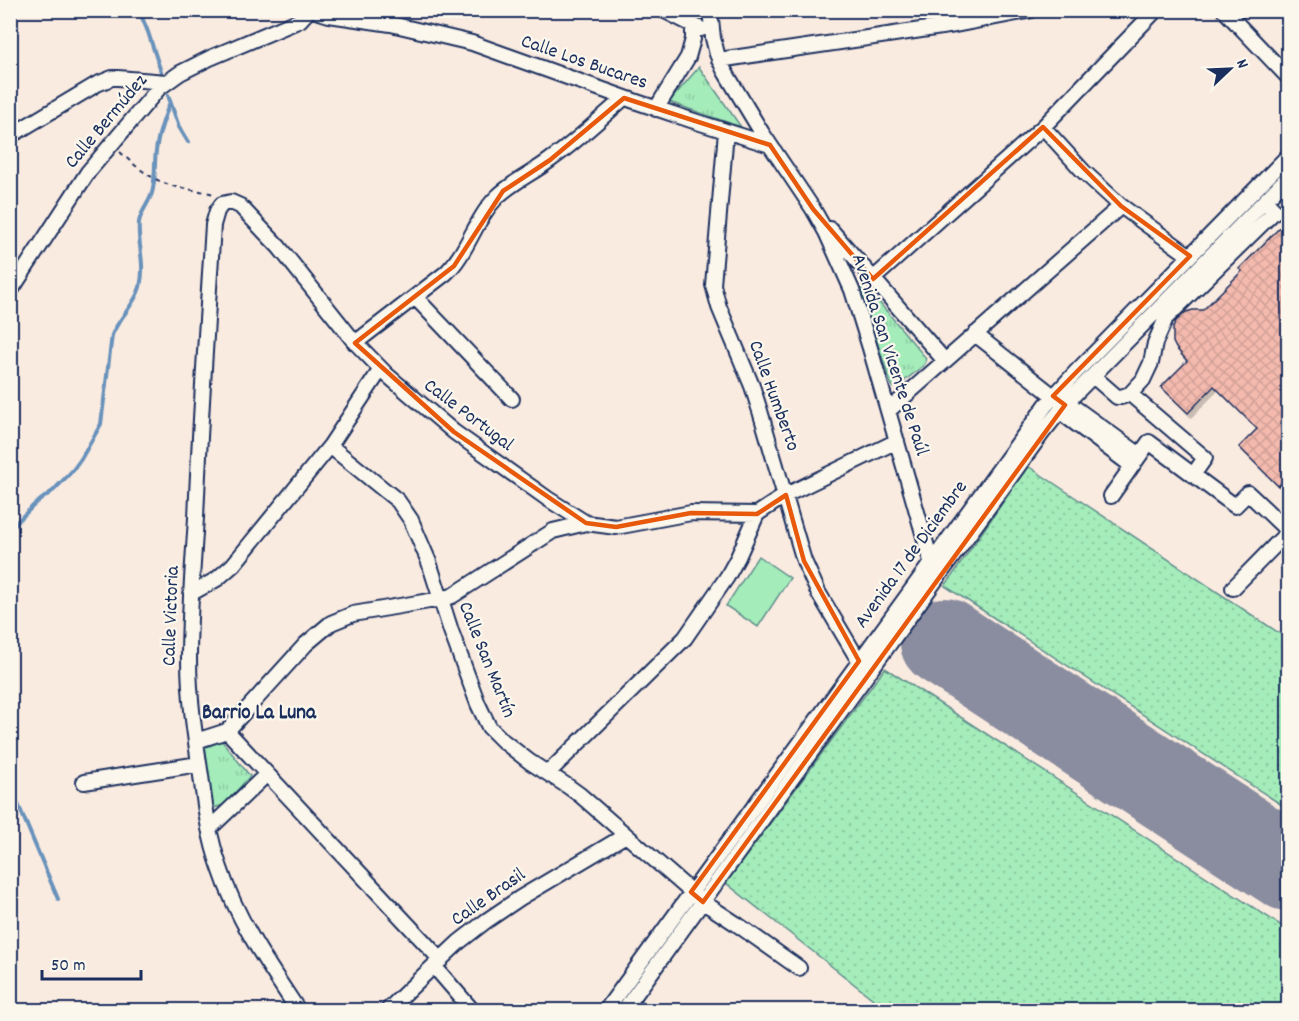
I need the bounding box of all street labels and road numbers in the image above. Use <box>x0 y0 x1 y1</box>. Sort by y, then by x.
street label: Calle Los Bucares <box>517 28 651 98</box>
street label: Calle Bermúdez <box>59 68 155 175</box>
street label: Avenida San Vicente de Paúl <box>843 250 935 460</box>
street label: Calle Humberto <box>740 337 806 455</box>
street label: Calle Portugal <box>417 373 519 459</box>
street label: Avenida 17 de Diciembre <box>849 475 975 635</box>
street label: Calle Victoria <box>156 565 188 667</box>
street label: Calle San Martín <box>450 598 522 722</box>
street label: Calle Brasil <box>446 862 532 934</box>

